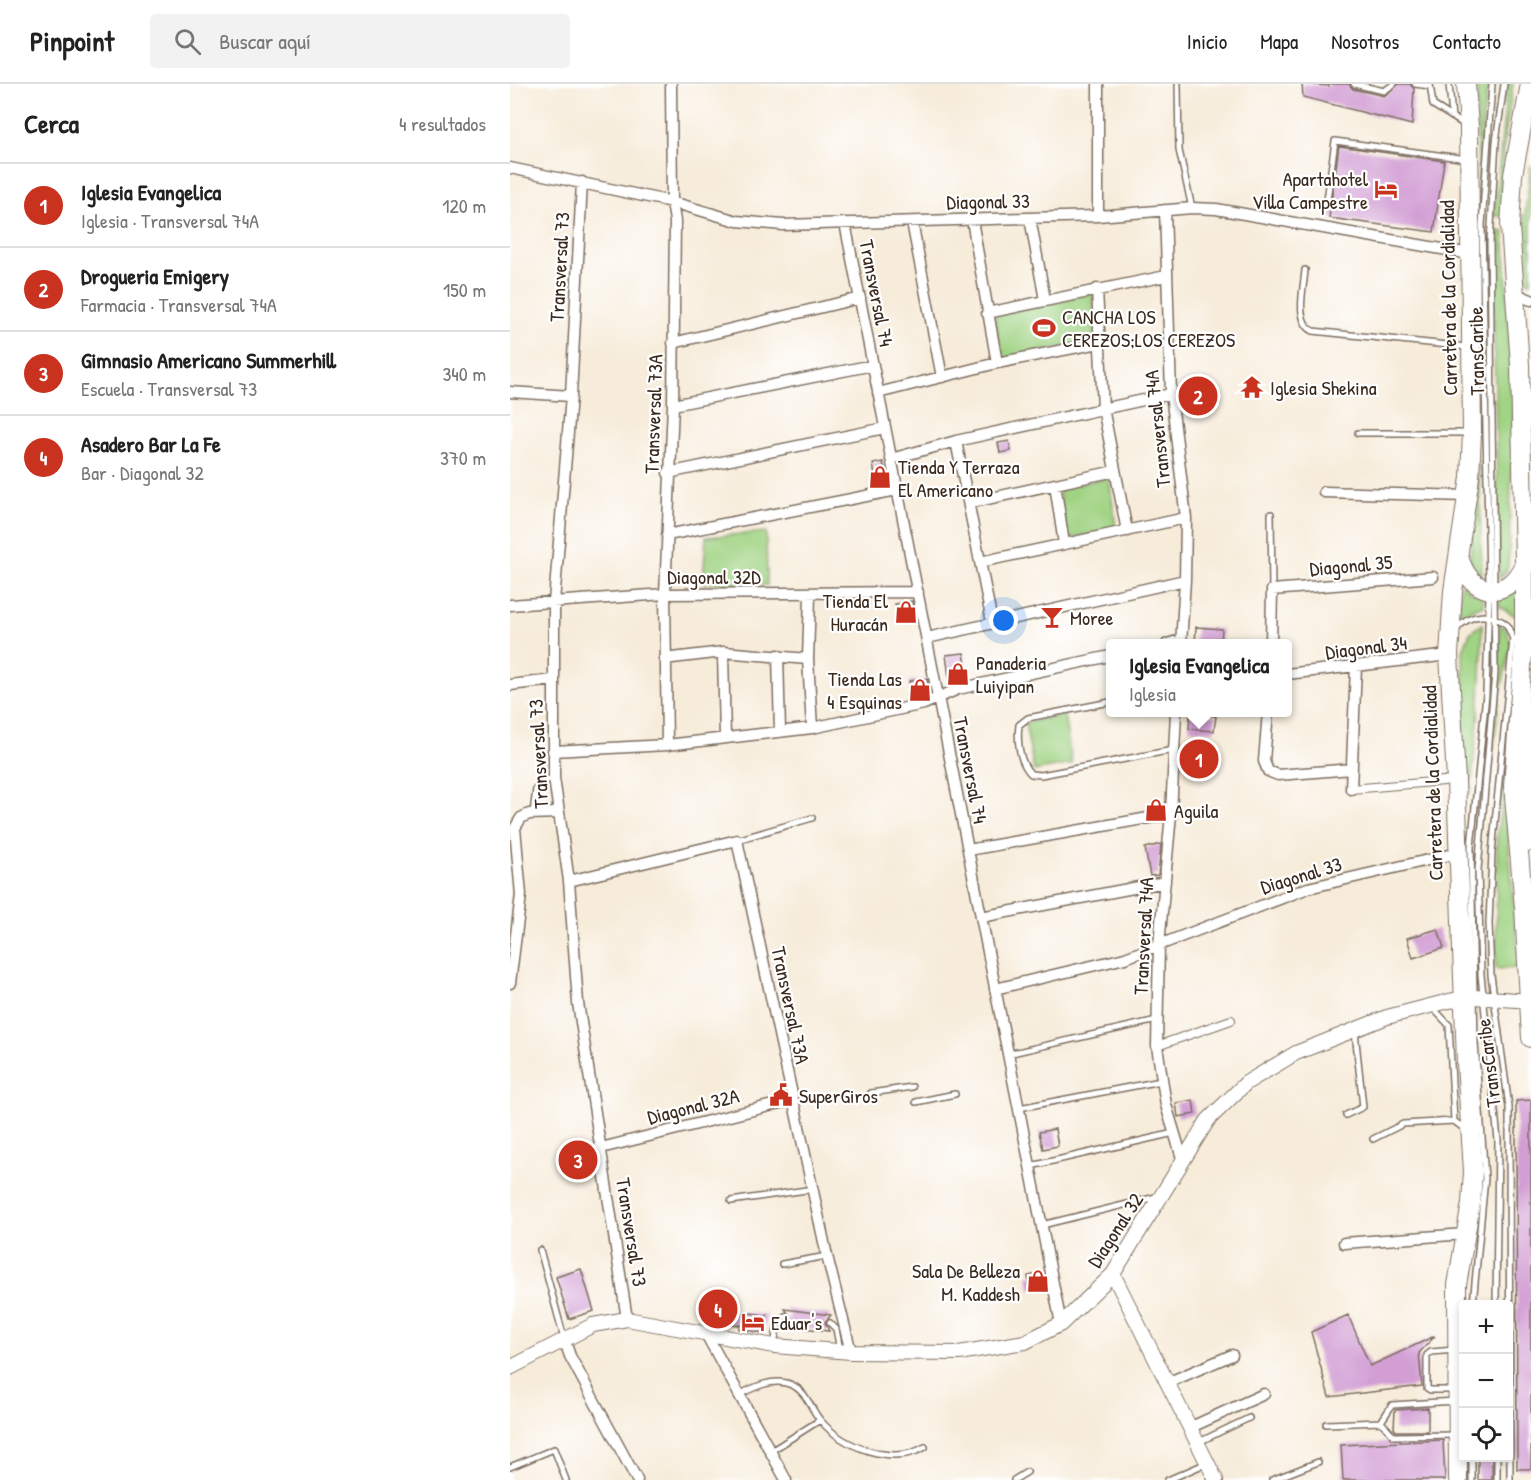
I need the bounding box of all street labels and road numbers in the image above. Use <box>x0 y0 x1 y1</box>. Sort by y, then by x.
street label: Diagonal 33 <box>946 187 1030 215</box>
street label: Carretera de la Cordialidad <box>1433 200 1463 396</box>
street label: Transversal 73 <box>543 212 575 322</box>
street label: Transversal 74 <box>853 237 901 349</box>
street label: TransCaribe <box>1462 306 1490 396</box>
street label: Transversal 73A <box>637 354 669 474</box>
street label: Transversal 74A <box>1137 369 1177 489</box>
street label: Diagonal 35 <box>1308 548 1394 582</box>
street label: Diagonal 32D <box>667 563 761 590</box>
street label: Diagonal 34 <box>1324 629 1408 665</box>
street label: Carretera de la Cordialidad <box>1415 685 1449 881</box>
street label: Transversal 73 <box>522 699 554 809</box>
street label: Transversal 74 <box>947 714 995 826</box>
street label: Diagonal 33 <box>1257 850 1345 900</box>
street label: Transversal 74A <box>1126 876 1160 996</box>
street label: Transversal 73A <box>765 944 817 1066</box>
street label: TransCaribe <box>1469 1017 1507 1109</box>
street label: Diagonal 32A <box>644 1082 742 1130</box>
street label: Transversal 73 <box>610 1176 654 1288</box>
street label: Diagonal 32 <box>1081 1187 1150 1273</box>

